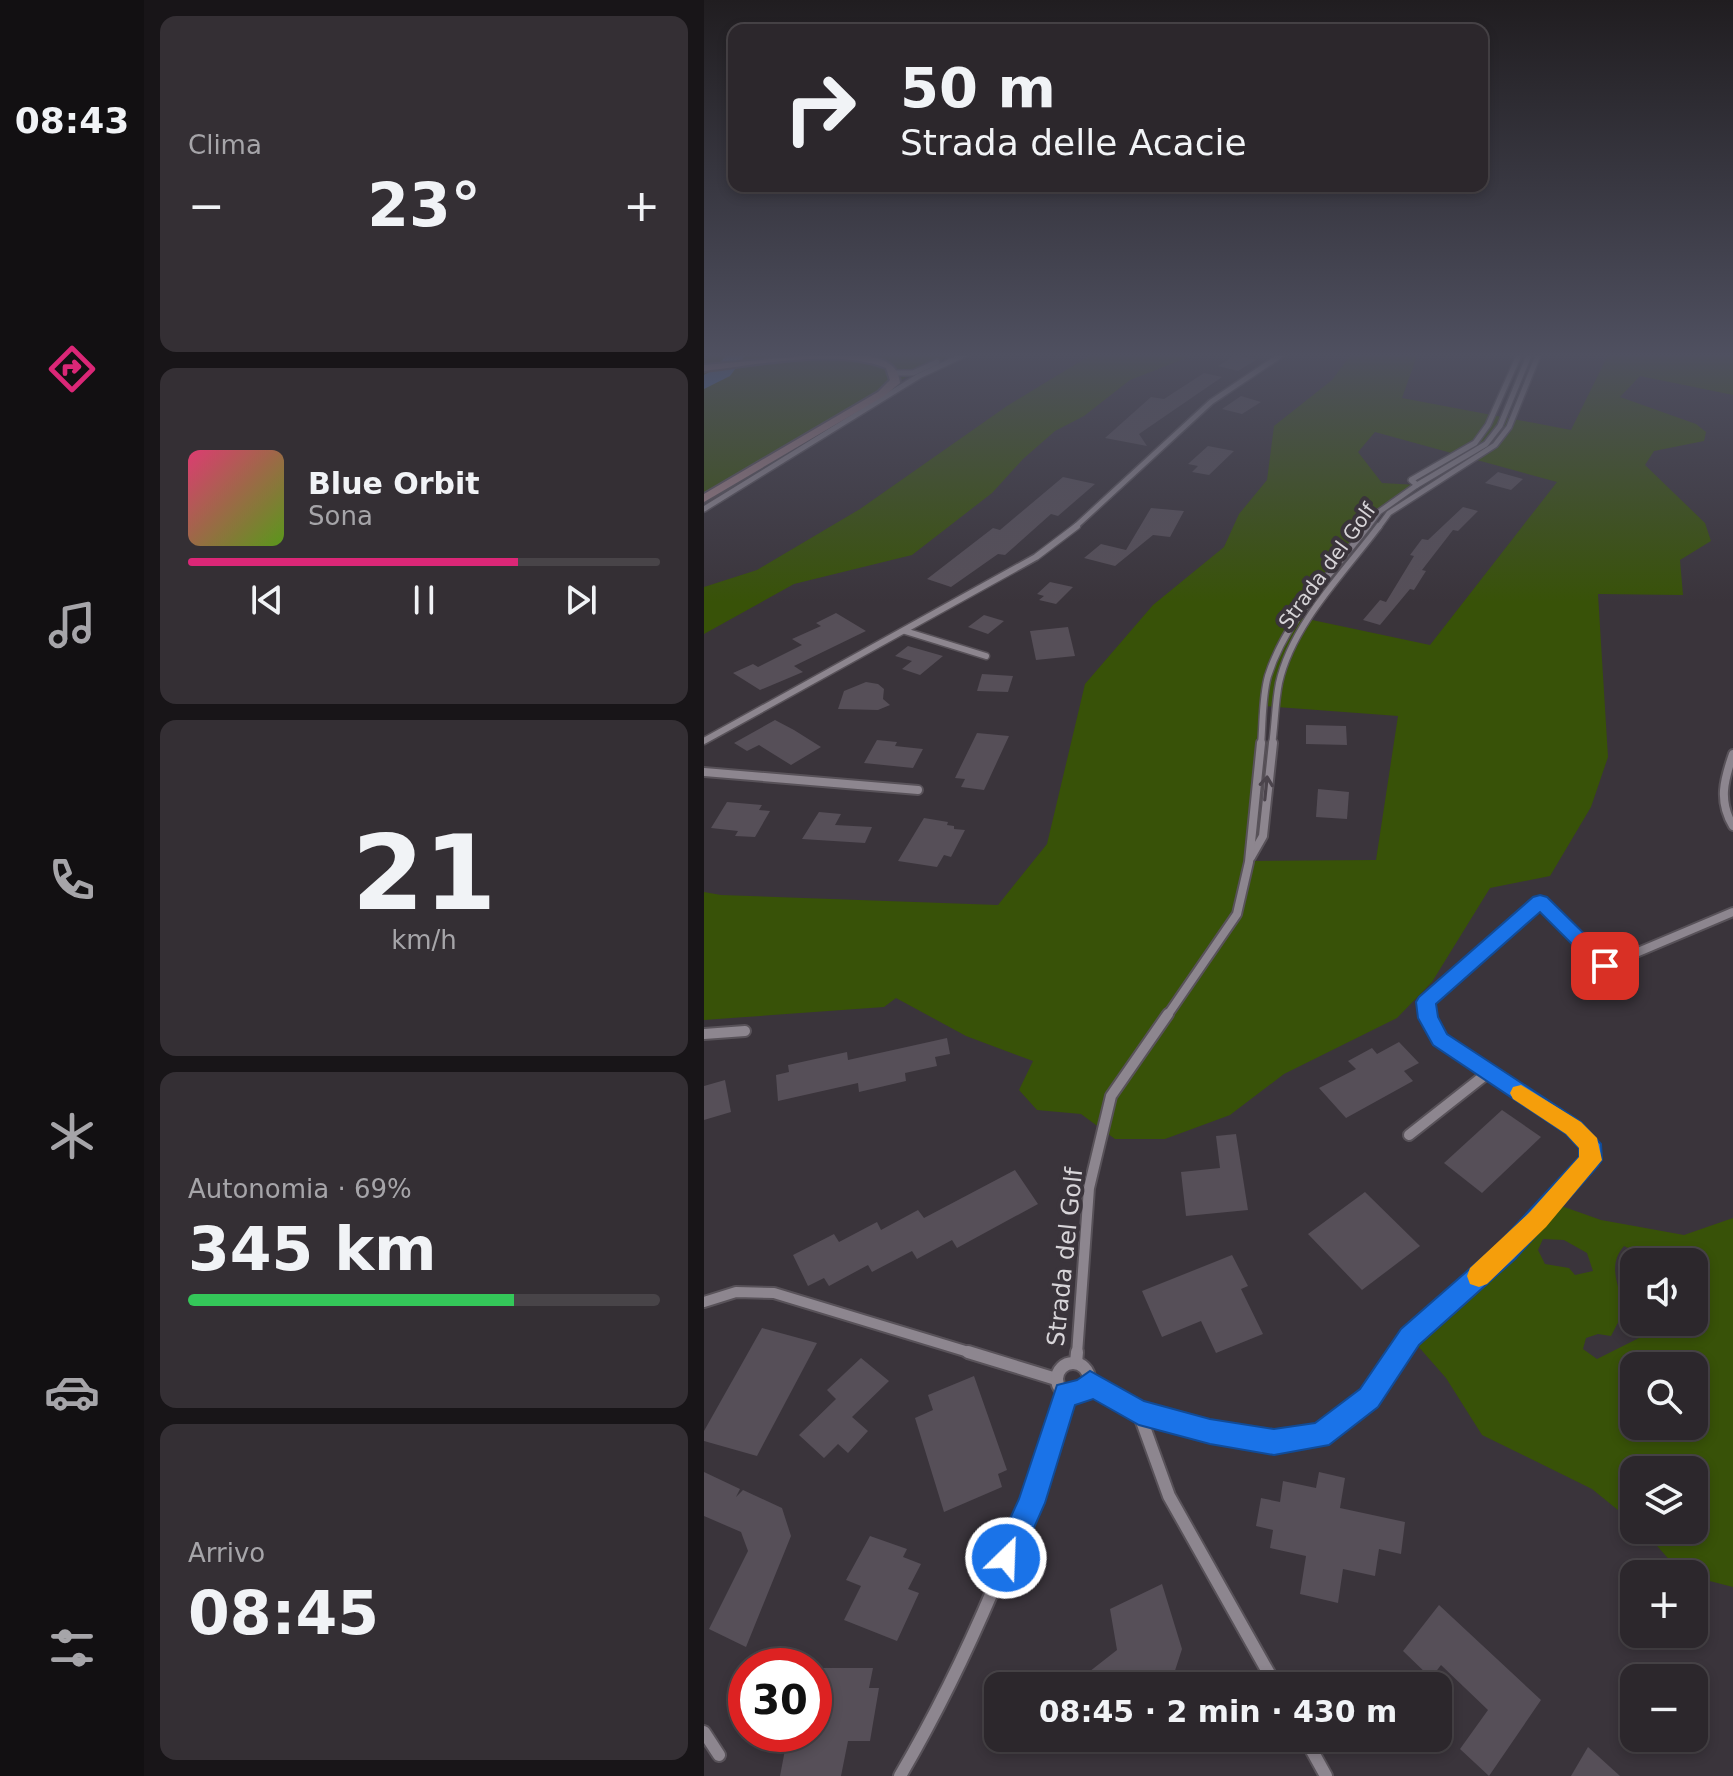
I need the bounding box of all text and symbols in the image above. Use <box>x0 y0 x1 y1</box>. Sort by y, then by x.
text: 50 m <box>900 55 1056 120</box>
icon: right <box>768 56 872 160</box>
text: 08:43 <box>15 100 129 141</box>
text: Strada delle Acacie <box>900 122 1247 163</box>
text: Clima <box>188 130 262 160</box>
text: 23° <box>367 170 481 240</box>
text: − <box>188 180 225 231</box>
text: + <box>623 180 660 231</box>
icon: directions <box>44 341 100 397</box>
text: Blue Orbit <box>308 466 480 501</box>
street label: Strada del Golf <box>1273 498 1381 634</box>
text: Sona <box>308 501 373 531</box>
icon: previous <box>245 578 289 622</box>
icon: pause <box>402 578 446 622</box>
icon: next <box>559 578 603 622</box>
icon: music <box>44 597 100 653</box>
one-way arrow <box>1259 775 1274 802</box>
text: 21 <box>352 812 496 934</box>
icon: phone <box>44 852 100 908</box>
text: km/h <box>391 925 457 955</box>
pin <box>1571 932 1639 1000</box>
icon: arrive <box>1583 944 1627 988</box>
icon: climate <box>44 1108 100 1164</box>
street label: Strada del Golf <box>1042 1166 1088 1348</box>
text: Autonomia · 69% <box>188 1174 412 1204</box>
text: 345 km <box>188 1214 437 1284</box>
map controls <box>1620 1248 1708 1752</box>
button: sound <box>1620 1248 1708 1336</box>
button: search <box>1620 1352 1708 1440</box>
icon: car <box>44 1364 100 1420</box>
button: layers <box>1620 1456 1708 1544</box>
position arrow <box>964 1516 1048 1600</box>
text: Arrivo <box>188 1538 265 1568</box>
button: + <box>1620 1560 1708 1648</box>
text: 08:45 <box>188 1578 379 1648</box>
icon: filters <box>44 1620 100 1676</box>
speed limit sign: 30 <box>728 1648 832 1752</box>
button: − <box>1620 1664 1708 1752</box>
text: 08:45 · 2 min · 430 m <box>1039 1694 1397 1729</box>

